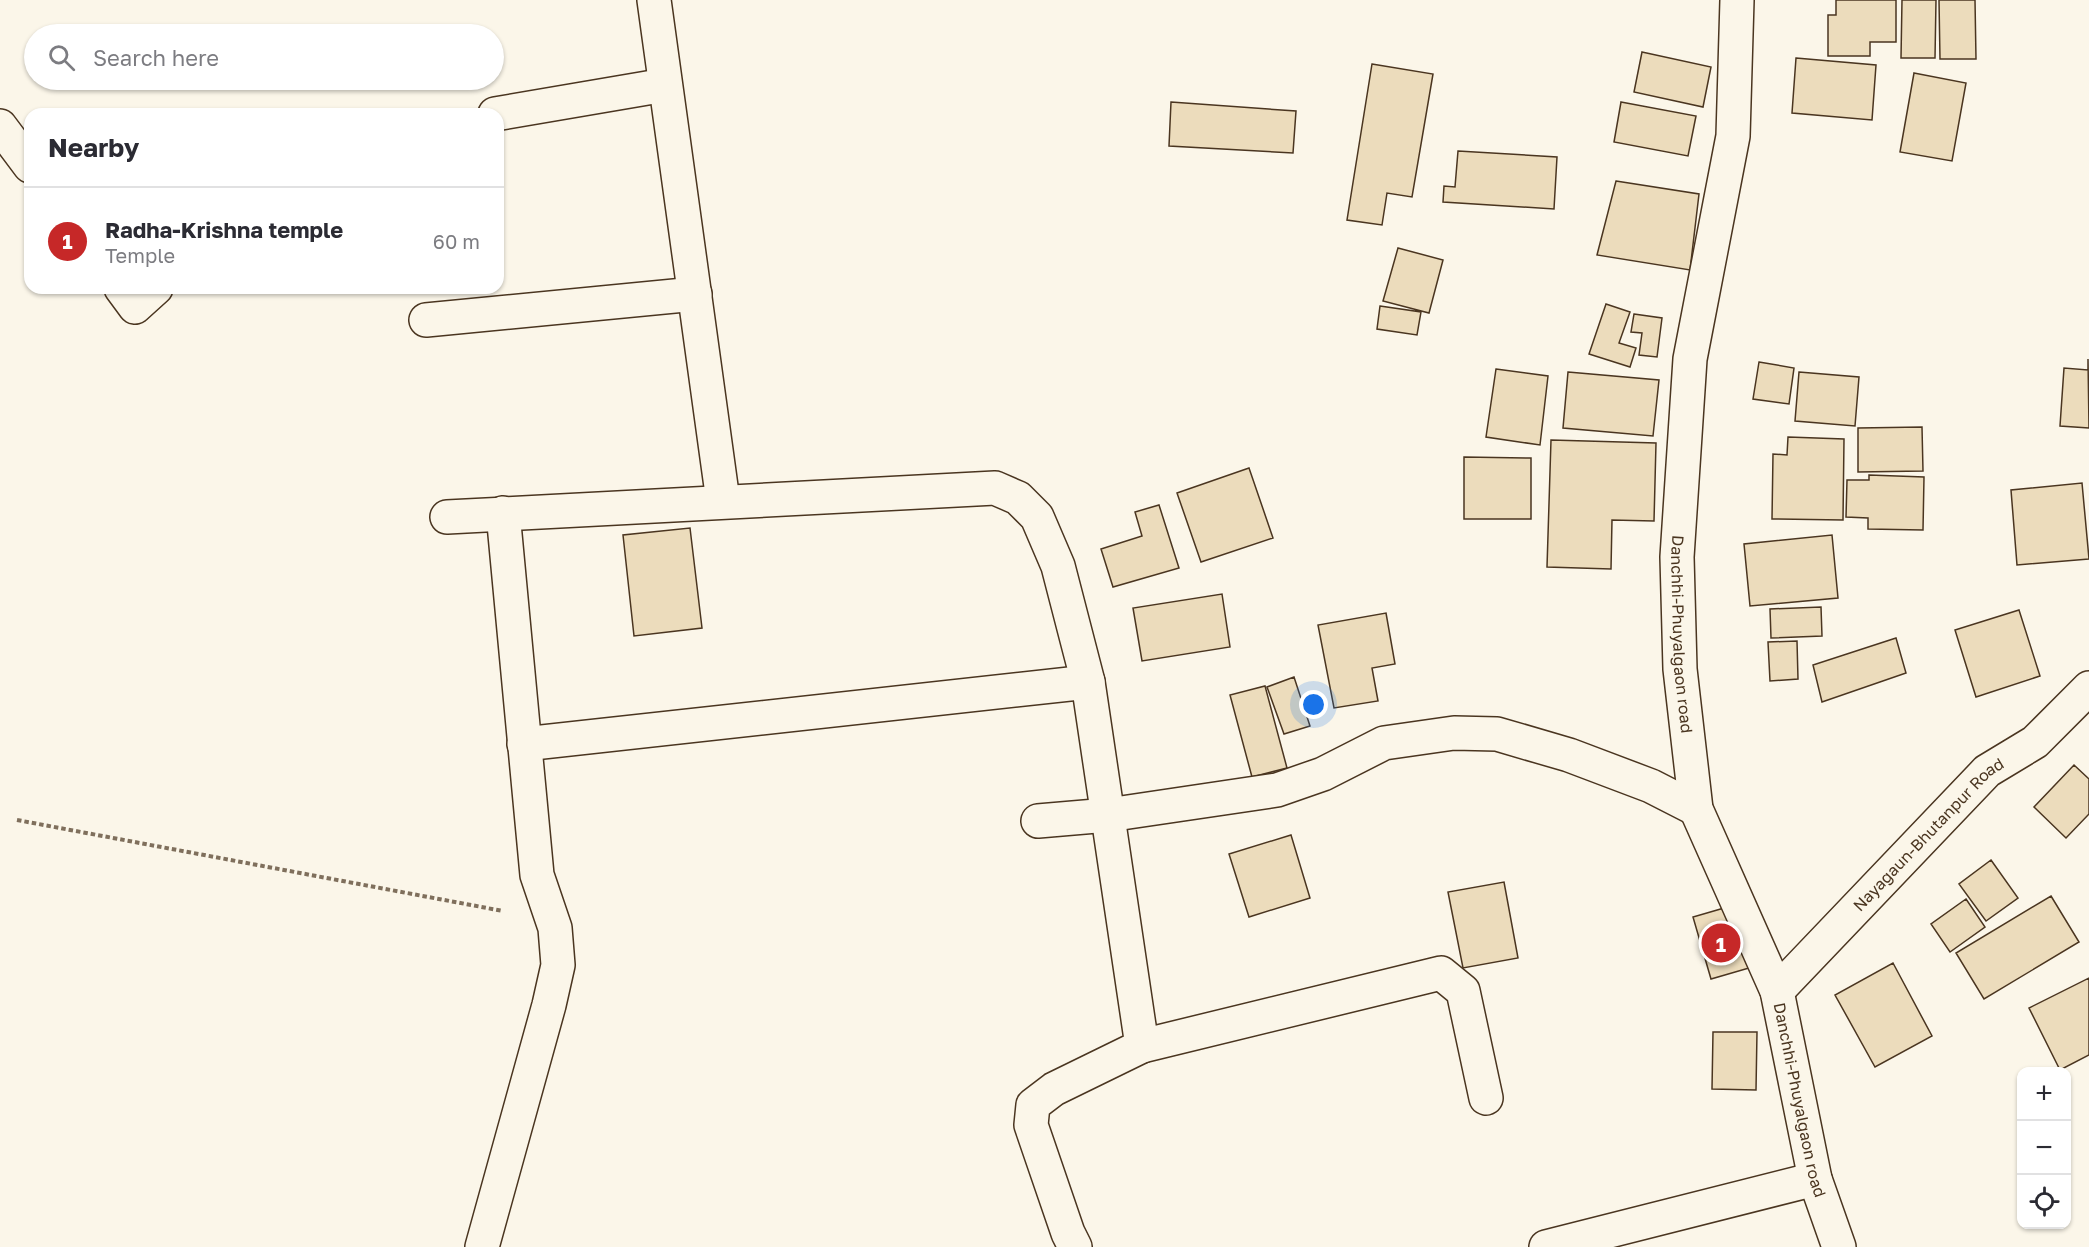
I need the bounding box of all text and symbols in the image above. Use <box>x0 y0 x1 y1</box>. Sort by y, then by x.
search box <box>24 24 504 90</box>
icon: search <box>45 41 78 74</box>
text: Search here <box>93 44 219 71</box>
text: Nearby <box>48 132 139 163</box>
text: Radha-Krishna temple <box>105 216 343 243</box>
text: 1 <box>62 229 73 253</box>
text: 60 m <box>433 229 480 253</box>
text: Temple <box>105 243 175 267</box>
street label: Danchhi-Phuyalgaon road <box>1667 535 1697 734</box>
your location <box>1299 690 1328 719</box>
street label: Nayagaun-Bhutanpur Road <box>1849 753 2007 915</box>
pin: 1 <box>1702 920 1740 966</box>
street label: Danchhi-Phuyalgaon road <box>1770 1001 1831 1200</box>
map controls <box>2017 1067 2071 1229</box>
button: + <box>2017 1067 2071 1121</box>
button: − <box>2017 1121 2071 1175</box>
button: locate <box>2017 1175 2071 1229</box>

